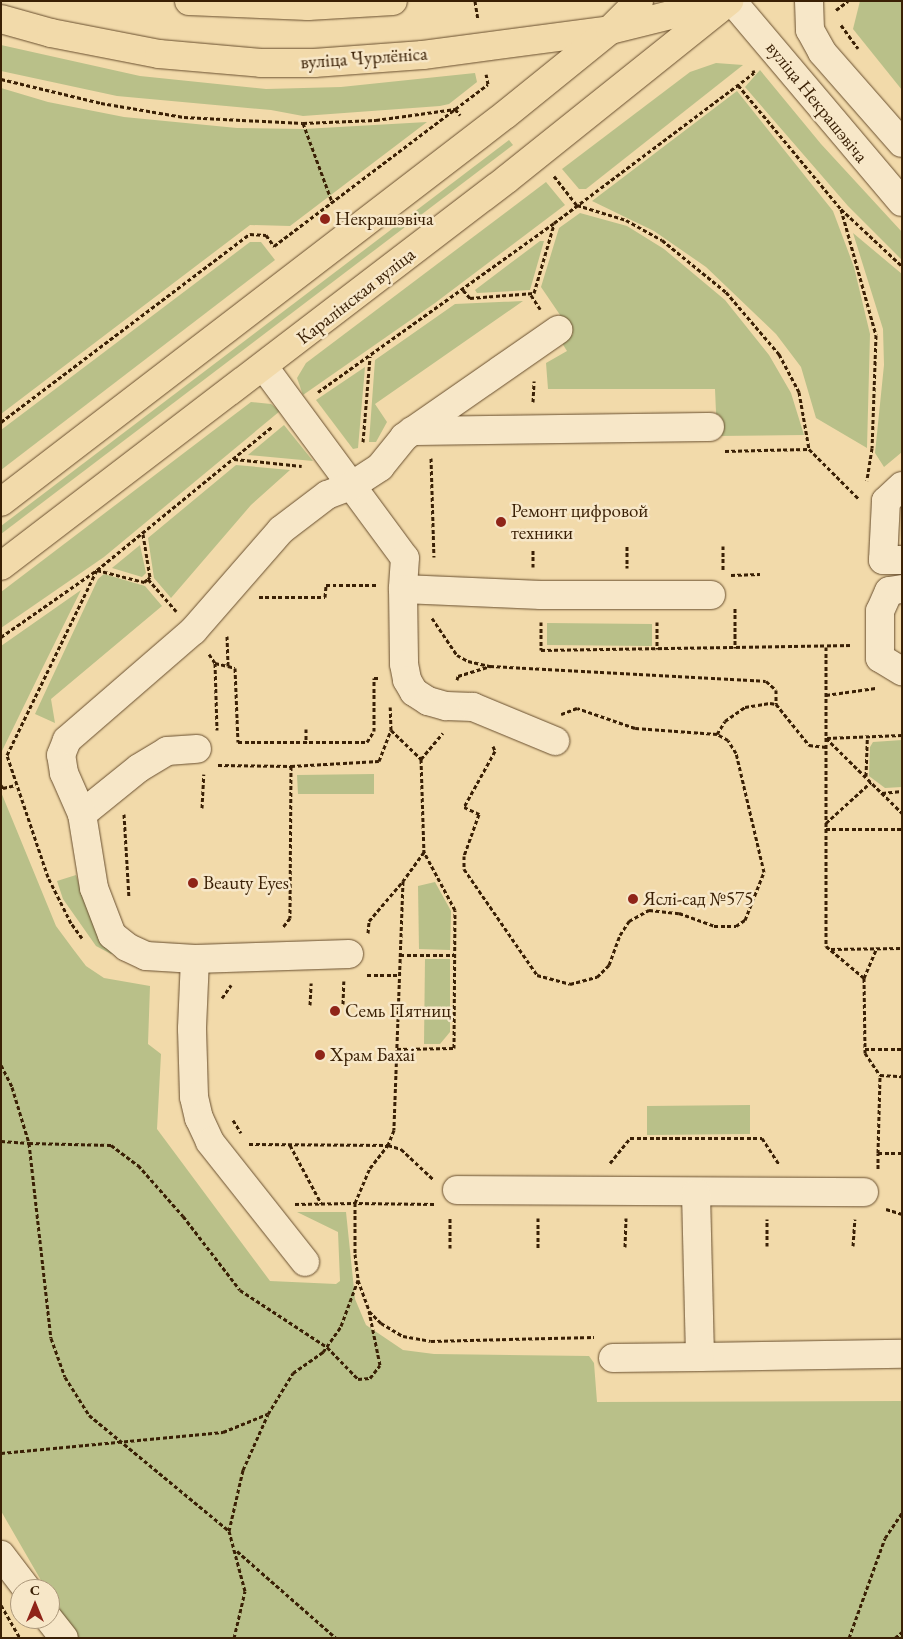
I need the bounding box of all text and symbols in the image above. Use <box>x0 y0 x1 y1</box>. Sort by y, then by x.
street label: вуліца Некрашэвіча <box>761 37 873 167</box>
street label: вуліца Чурлёніса <box>300 42 428 74</box>
place label: Некрашэвіча <box>335 208 434 230</box>
marker: Некрашэвіча <box>319 213 331 225</box>
street label: Каралінская вуліца <box>292 243 420 349</box>
place label: Ремонт цифровой техники <box>511 500 648 544</box>
marker: Ремонт цифровой техники <box>495 516 507 528</box>
place label: Beauty Eyes <box>203 872 289 894</box>
marker: Beauty Eyes <box>187 877 199 889</box>
place label: Яслі-сад №575 <box>643 888 753 910</box>
marker: Яслі-сад №575 <box>627 893 639 905</box>
place label: Семь Пятниц <box>345 1000 451 1022</box>
marker: Семь Пятниц <box>329 1005 341 1017</box>
place label: Храм Бахаі <box>330 1044 415 1066</box>
marker: Храм Бахаі <box>314 1049 326 1061</box>
north arrow <box>10 1579 60 1629</box>
text: С <box>30 1581 40 1599</box>

